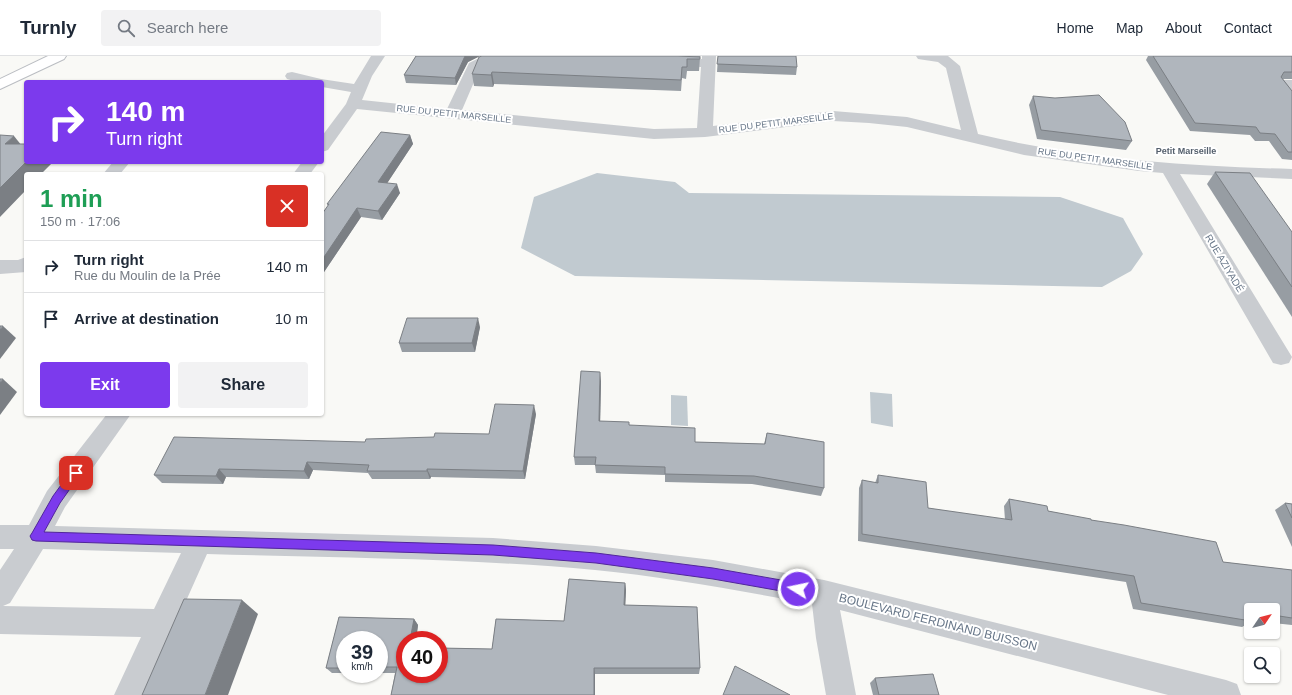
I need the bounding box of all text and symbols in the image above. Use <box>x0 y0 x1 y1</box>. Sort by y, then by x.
search box <box>101 10 381 46</box>
text: Turnly <box>20 17 77 38</box>
icon: search <box>115 17 137 39</box>
text: Search here <box>147 19 228 36</box>
text: Home <box>1057 20 1094 36</box>
text: Map <box>1116 20 1143 36</box>
text: About <box>1165 20 1202 36</box>
text: Contact <box>1224 20 1272 36</box>
icon: right <box>40 96 92 148</box>
text: 140 m <box>106 96 185 127</box>
street label: RUE DU PETIT MARSEILLE <box>396 103 512 125</box>
street label: RUE DU PETIT MARSEILLE <box>718 111 834 135</box>
text: Turn right <box>106 129 182 149</box>
street label: RUE DU PETIT MARSEILLE <box>1037 146 1153 172</box>
district label: Petit Marseille <box>1156 146 1216 156</box>
text: 1 min <box>40 185 103 212</box>
button: close <box>266 185 308 227</box>
text: 150 m · 17:06 <box>40 214 120 229</box>
street label: RUE AZIYADÉ <box>1203 232 1247 294</box>
text: Turn right <box>74 251 144 268</box>
icon: right <box>40 256 62 278</box>
text: 140 m <box>266 258 308 275</box>
text: Rue du Moulin de la Prée <box>74 268 221 283</box>
icon: arrive <box>40 308 62 330</box>
text: Arrive at destination <box>74 310 219 327</box>
text: 10 m <box>275 310 308 327</box>
button: Exit <box>40 362 170 408</box>
button: Share <box>178 362 308 408</box>
pin <box>59 456 93 490</box>
icon: arrive <box>65 462 87 484</box>
position arrow <box>777 568 819 610</box>
street label: BOULEVARD FERDINAND BUISSON <box>837 591 1039 653</box>
north arrow <box>1244 603 1280 639</box>
map controls <box>1244 603 1280 683</box>
speed limit sign: 40 <box>396 631 448 683</box>
text: 39 <box>351 641 373 663</box>
button: search <box>1244 647 1280 683</box>
text: km/h <box>351 661 373 672</box>

